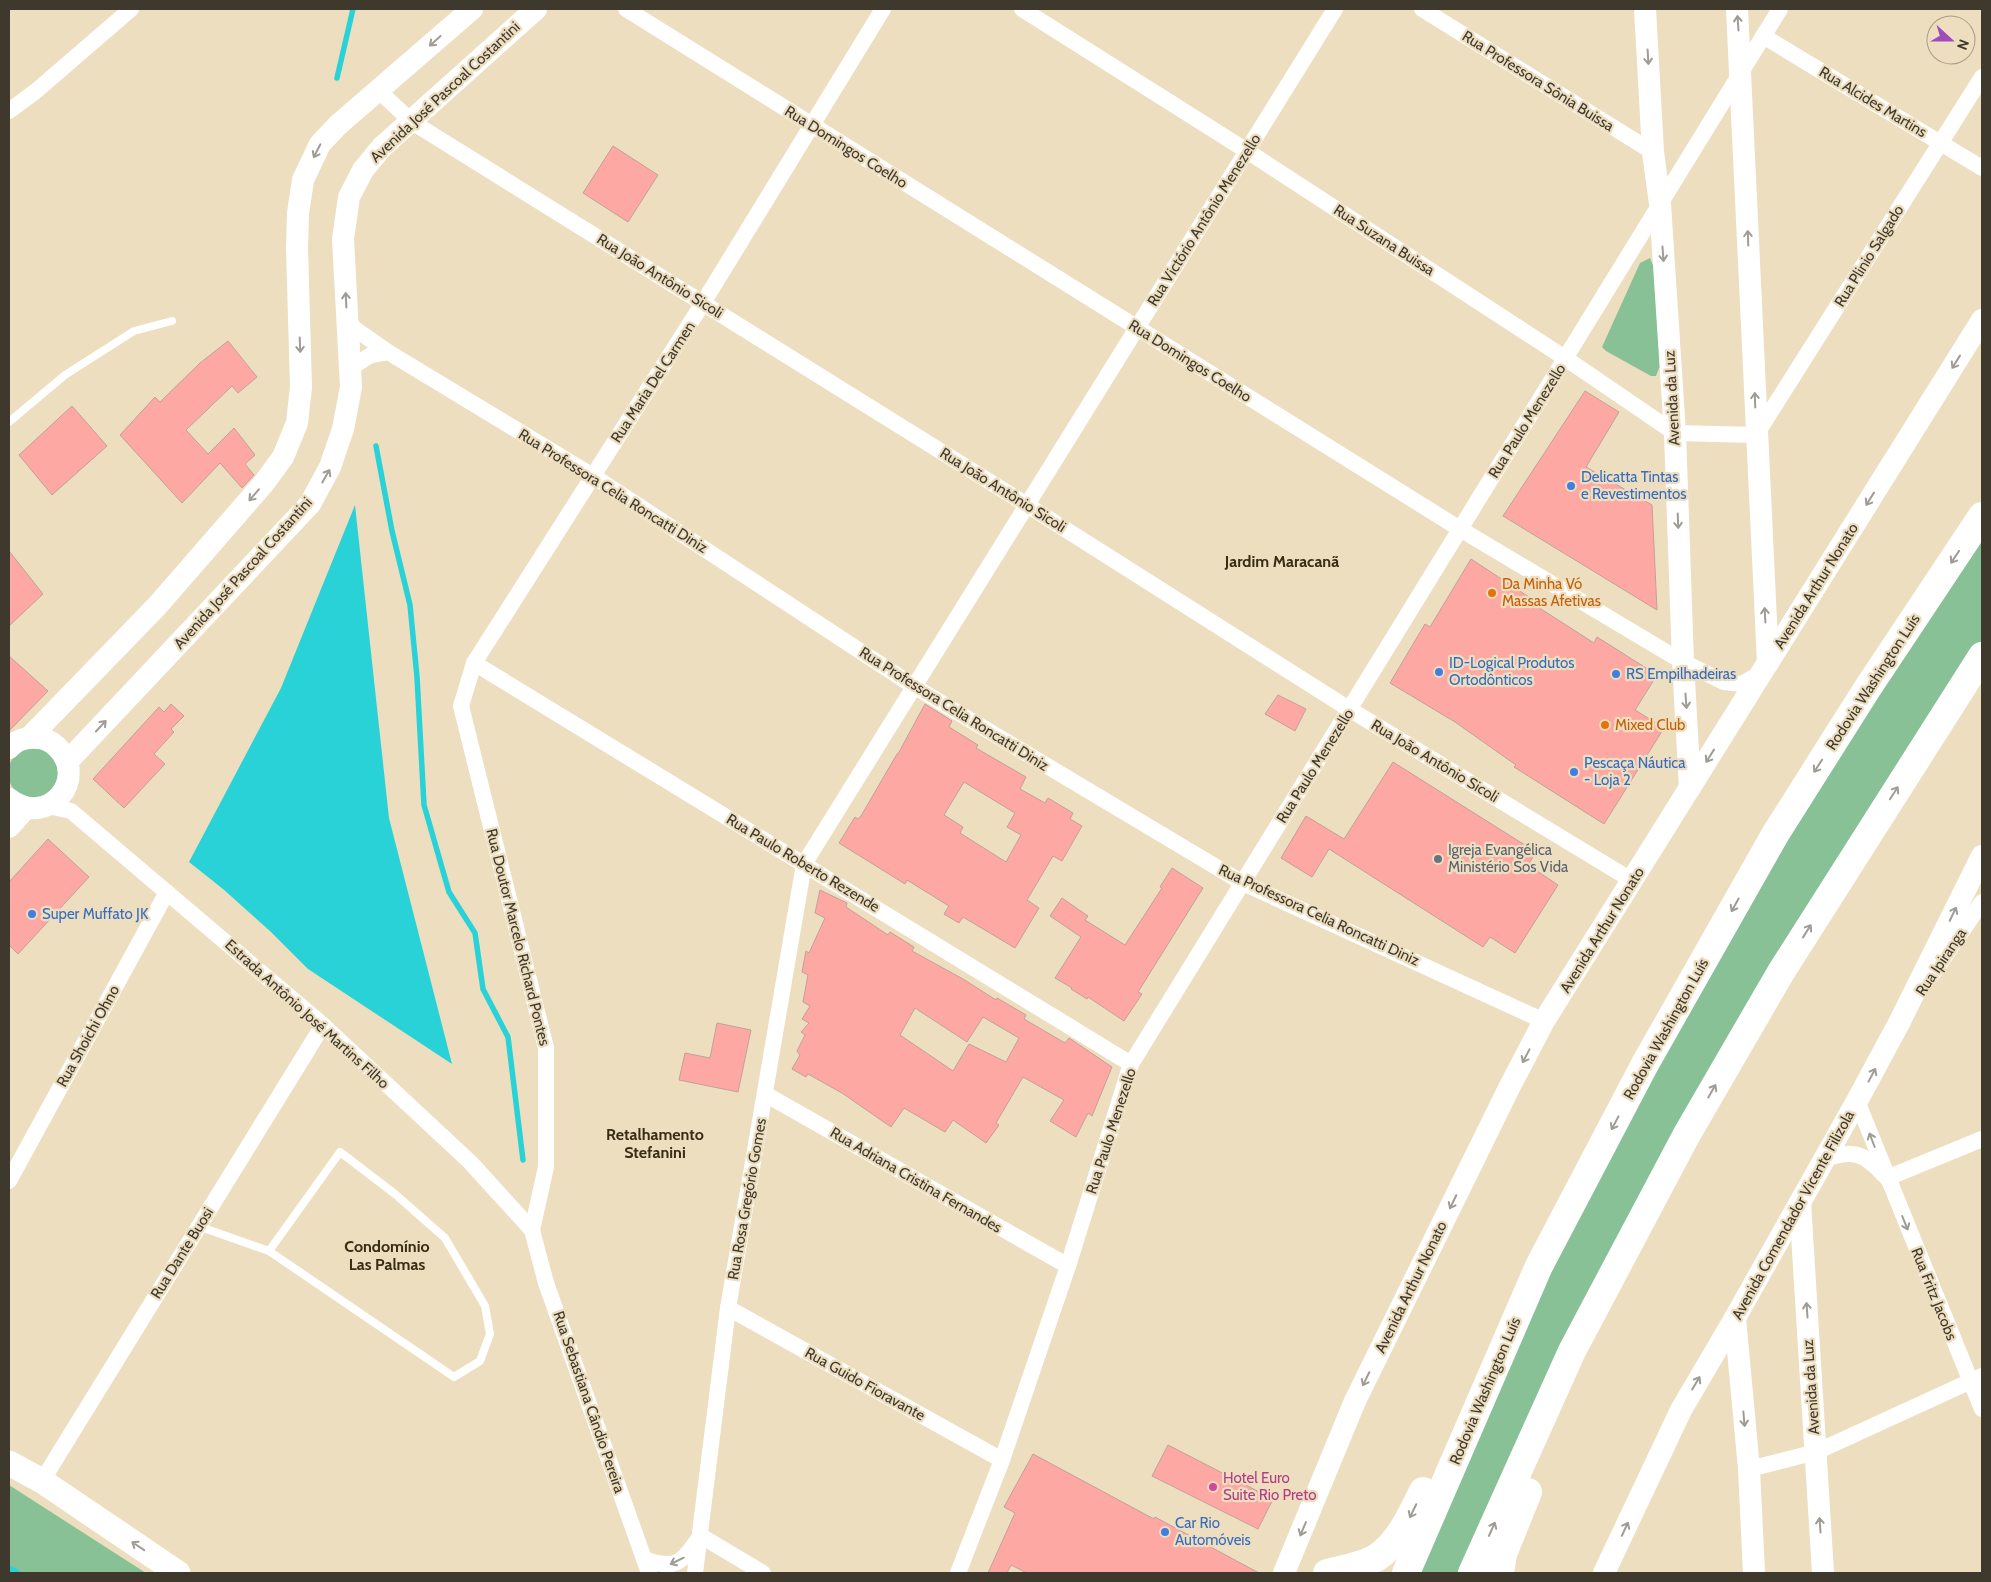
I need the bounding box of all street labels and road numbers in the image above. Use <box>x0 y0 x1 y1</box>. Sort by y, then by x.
street label: Avenida José Pascoal Costantini <box>366 18 524 166</box>
street label: Rua Professora Sônia Buissa <box>1459 27 1618 136</box>
street label: Rua Alcides Martins <box>1816 63 1930 141</box>
street label: Rua Domingos Coelho <box>781 102 911 192</box>
street label: Rua Victório Antônio Menezello <box>1144 131 1264 309</box>
street label: Rua Suzana Buissa <box>1330 201 1438 280</box>
street label: Rua Plinio Salgado <box>1831 202 1907 310</box>
street label: Rua João Antônio Sicoli <box>594 230 726 322</box>
street label: Rua Domingos Coelho <box>1125 316 1255 406</box>
street label: Rua Maria Del Carmen <box>607 318 699 446</box>
street label: Avenida da Luz <box>1661 350 1683 446</box>
street label: Rua Paulo Menezello <box>1485 361 1569 481</box>
street label: Rua Professora Celia Roncatti Diniz <box>515 425 711 557</box>
street label: Rua João Antônio Sicoli <box>937 444 1069 536</box>
street label: Avenida José Pascoal Costantini <box>170 493 316 653</box>
street label: Avenida Arthur Nonato <box>1770 520 1862 652</box>
street label: Rodovia Washington Luís <box>1822 611 1924 753</box>
street label: Rua Professora Celia Roncatti Diniz <box>856 643 1052 775</box>
street label: Rua Paulo Menezello <box>1273 706 1357 826</box>
street label: Rua João Antônio Sicoli <box>1368 716 1502 806</box>
street label: Rua Paulo Roberto Rezende <box>723 810 883 916</box>
street label: Rua Doutor Marcelo Richard Pontes <box>482 827 554 1047</box>
street label: Rua Professora Celia Roncatti Diniz <box>1216 860 1422 970</box>
street label: Avenida Arthur Nonato <box>1556 864 1648 996</box>
street label: Rua Ipiranga <box>1912 924 1971 999</box>
street label: Estrada Antônio José Martins Filho <box>221 936 393 1092</box>
street label: Rodovia Washington Luís <box>1620 955 1712 1103</box>
street label: Rua Shoichi Ohno <box>53 982 123 1090</box>
street label: Rua Paulo Menezello <box>1082 1066 1140 1196</box>
street label: Avenida Comendador Vicente Filizola <box>1728 1107 1858 1323</box>
street label: Rua Rosa Gregório Gomes <box>724 1117 770 1281</box>
street label: Rua Adriana Cristina Fernandes <box>827 1123 1005 1237</box>
street label: Rua Dante Buosi <box>147 1204 217 1302</box>
street label: Avenida Arthur Nonato <box>1371 1218 1451 1356</box>
street label: Rua Fritz Jacobs <box>1907 1245 1961 1343</box>
street label: Rua Sebastiana Cândio Pereira <box>549 1309 629 1496</box>
street label: Rodovia Washington Luís <box>1446 1315 1524 1467</box>
street label: Avenida da Luz <box>1799 1339 1823 1435</box>
street label: Rua Guido Fioravante <box>802 1344 928 1425</box>

